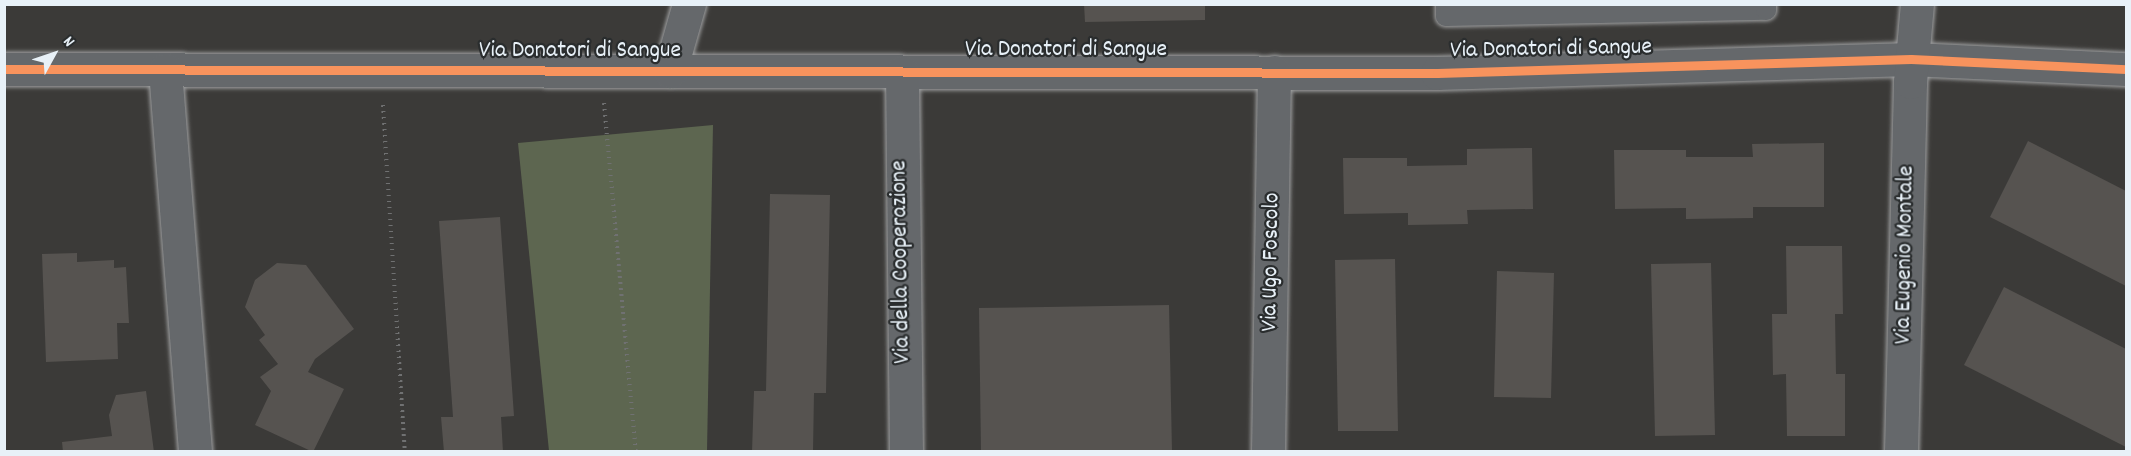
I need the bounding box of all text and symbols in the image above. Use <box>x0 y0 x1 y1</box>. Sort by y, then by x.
north arrow <box>24 24 84 84</box>
text: N <box>57 32 80 53</box>
street label: Via Donatori di Sangue <box>1450 34 1652 66</box>
street label: Via Donatori di Sangue <box>965 37 1167 65</box>
street label: Via Donatori di Sangue <box>479 38 681 66</box>
street label: Via della Cooperazione <box>886 160 918 364</box>
street label: Via Eugenio Montale <box>1890 165 1922 345</box>
street label: Via Ugo Foscolo <box>1256 192 1288 332</box>

